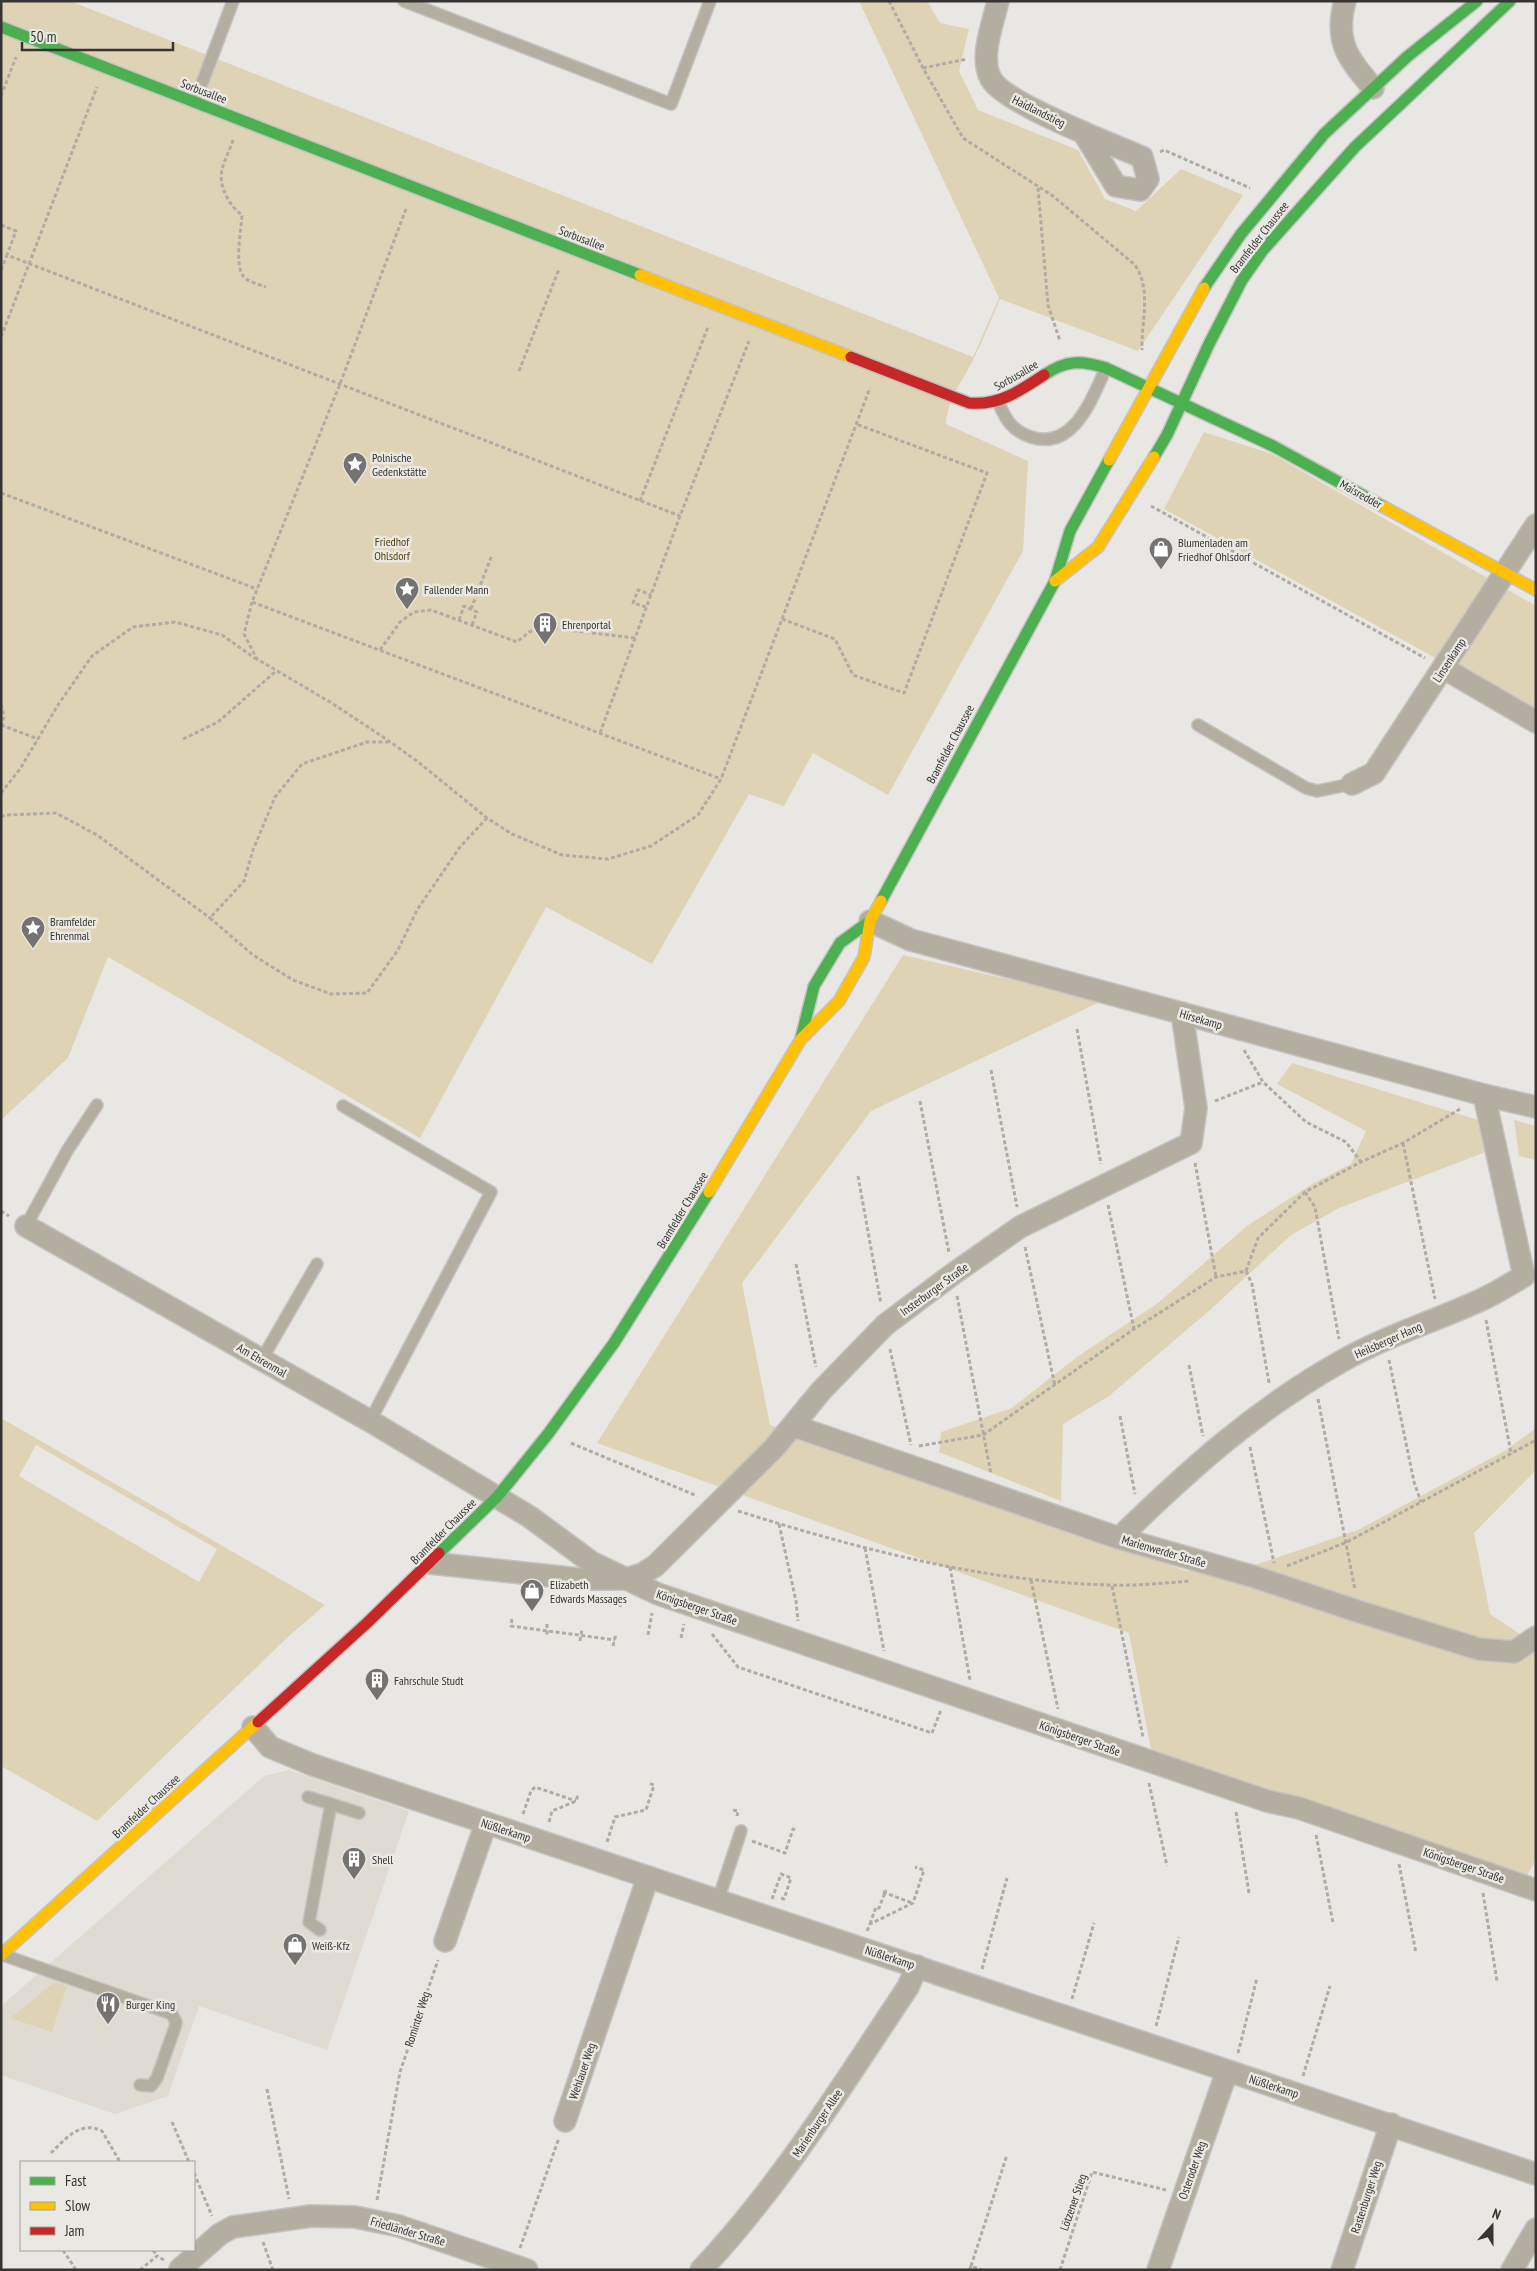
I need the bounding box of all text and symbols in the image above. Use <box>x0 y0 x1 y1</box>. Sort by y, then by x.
scale bar <box>22 20 174 52</box>
text: 50 m <box>30 27 56 46</box>
street label: Sorbusallee <box>179 75 229 107</box>
street label: Haidlandstieg <box>1010 92 1068 130</box>
street label: Bramfelder Chaussee <box>1226 198 1292 276</box>
street label: Sorbusallee <box>557 222 607 254</box>
street label: Sorbusallee <box>991 356 1041 394</box>
place label: Polnische Gedenkstätte <box>372 450 427 479</box>
place icon: Polnische Gedenkstätte <box>342 451 368 485</box>
street label: Maisredder <box>1337 476 1385 512</box>
park label: Friedhof Ohlsdorf <box>374 534 411 563</box>
place label: Blumenladen am Friedhof Ohlsdorf <box>1178 535 1251 564</box>
shop icon: Blumenladen am Friedhof Ohlsdorf <box>1148 536 1174 570</box>
place icon: Fallender Mann <box>394 576 420 610</box>
place label: Fallender Mann <box>424 582 489 597</box>
building icon: Ehrenportal <box>532 611 558 645</box>
place label: Ehrenportal <box>562 617 611 632</box>
street label: Linsenkamp <box>1429 635 1469 685</box>
street label: Bramfelder Chaussee <box>923 702 977 786</box>
place label: Bramfelder Ehrenmal <box>50 914 96 943</box>
place icon: Bramfelder Ehrenmal <box>20 915 46 949</box>
street label: Hirsekamp <box>1178 1006 1224 1032</box>
street label: Bramfelder Chaussee <box>653 1169 711 1251</box>
street label: Insterburger Straße <box>897 1259 971 1319</box>
street label: Heilsberger Hang <box>1352 1319 1424 1361</box>
street label: Am Ehrenmal <box>234 1340 290 1380</box>
street label: Bramfelder Chaussee <box>407 1495 479 1567</box>
street label: Marienwerder Straße <box>1120 1532 1208 1570</box>
place label: Elizabeth Edwards Massages <box>550 1577 627 1606</box>
shop icon: Elizabeth Edwards Massages <box>519 1578 545 1612</box>
street label: Königsberger Straße <box>655 1586 739 1628</box>
building icon: Fahrschule Studt <box>364 1667 390 1701</box>
place label: Fahrschule Studt <box>394 1673 464 1688</box>
street label: Königsberger Straße <box>1038 1717 1122 1759</box>
street label: Bramfelder Chaussee <box>109 1771 183 1841</box>
street label: Nüßlerkamp <box>479 1815 533 1845</box>
street label: Königsberger Straße <box>1422 1844 1506 1886</box>
building icon: Shell <box>341 1846 367 1880</box>
place label: Shell <box>372 1852 393 1867</box>
shop icon: Weiß-Kfz <box>282 1932 308 1966</box>
place label: Weiß-Kfz <box>312 1938 350 1953</box>
street label: Nüßlerkamp <box>863 1942 917 1972</box>
street label: Rominter Weg <box>401 1989 433 2049</box>
restaurant icon: Burger King <box>95 1991 121 2025</box>
place label: Burger King <box>126 1997 175 2012</box>
street label: Wehlauer Weg <box>565 2041 599 2101</box>
street label: Nüßlerkamp <box>1247 2071 1301 2101</box>
street label: Marienburger Allee <box>789 2086 845 2160</box>
street label: Osteroder Weg <box>1175 2139 1209 2201</box>
street label: Rastenburger Weg <box>1347 2159 1385 2235</box>
legend <box>20 2161 195 2251</box>
text: Fast <box>65 2171 86 2190</box>
street label: Lötzener Stieg <box>1056 2172 1090 2232</box>
text: Slow <box>65 2196 90 2215</box>
north arrow <box>1467 2201 1517 2251</box>
text: N <box>1490 2204 1503 2224</box>
street label: Friedländer Straße <box>369 2213 447 2249</box>
text: Jam <box>64 2221 84 2240</box>

